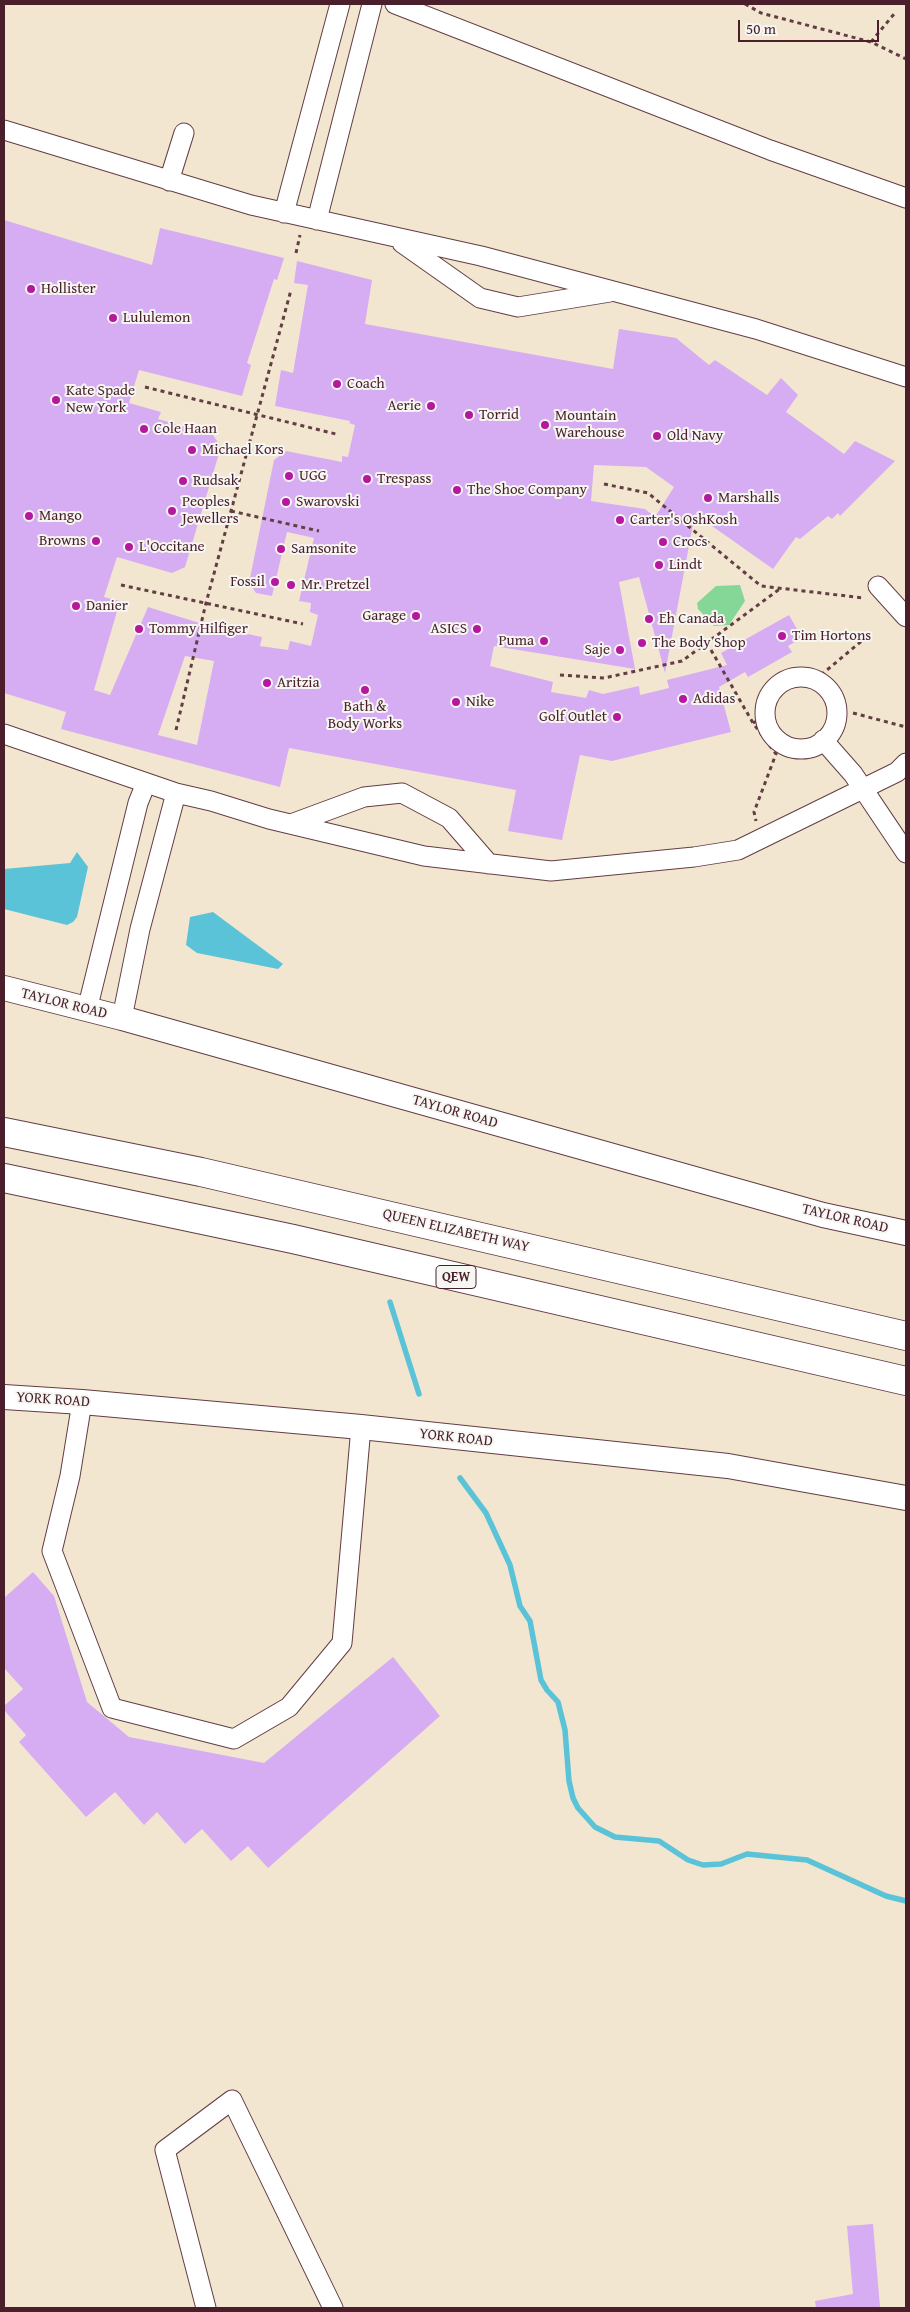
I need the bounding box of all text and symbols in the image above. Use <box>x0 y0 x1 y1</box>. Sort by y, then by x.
scale bar <box>740 10 881 42</box>
text: 50 m <box>746 18 776 39</box>
place label: Hollister <box>41 280 96 298</box>
marker: Hollister <box>25 283 37 295</box>
place label: Lululemon <box>123 309 190 327</box>
marker: Lululemon <box>107 312 119 324</box>
place label: Coach <box>347 375 385 393</box>
marker: Coach <box>331 378 343 390</box>
place label: Kate Spade New York <box>66 382 135 417</box>
marker: Kate Spade New York <box>50 394 62 406</box>
place label: Aerie <box>387 397 421 415</box>
marker: Aerie <box>425 400 437 412</box>
place label: Torrid <box>479 406 519 424</box>
place label: Mountain Warehouse <box>555 407 624 442</box>
marker: Torrid <box>463 409 475 421</box>
marker: Mountain Warehouse <box>539 419 551 431</box>
place label: Cole Haan <box>154 420 217 438</box>
marker: Cole Haan <box>138 423 150 435</box>
place label: Old Navy <box>667 427 723 445</box>
marker: Old Navy <box>651 430 663 442</box>
place label: Michael Kors <box>202 441 284 459</box>
marker: Michael Kors <box>186 444 198 456</box>
place label: UGG <box>299 467 327 485</box>
marker: UGG <box>283 470 295 482</box>
place label: Trespass <box>377 470 431 488</box>
place label: Rudsak <box>193 472 238 490</box>
marker: Trespass <box>361 473 373 485</box>
marker: Rudsak <box>177 475 189 487</box>
place label: The Shoe Company <box>467 481 587 499</box>
marker: The Shoe Company <box>451 484 463 496</box>
place label: Marshalls <box>718 489 779 507</box>
marker: Marshalls <box>702 492 714 504</box>
place label: Peoples Jewellers <box>182 493 239 528</box>
place label: Swarovski <box>296 493 359 511</box>
marker: Swarovski <box>280 496 292 508</box>
marker: Peoples Jewellers <box>166 505 178 517</box>
place label: Mango <box>39 507 82 525</box>
marker: Mango <box>23 510 35 522</box>
place label: Carter's OshKosh <box>630 511 737 529</box>
marker: Carter's OshKosh <box>614 514 626 526</box>
place label: Browns <box>39 532 86 550</box>
place label: Crocs <box>673 533 707 551</box>
marker: Browns <box>90 535 102 547</box>
marker: Crocs <box>657 536 669 548</box>
place label: L'Occitane <box>139 538 205 556</box>
place label: Samsonite <box>291 540 356 558</box>
marker: L'Occitane <box>123 541 135 553</box>
marker: Samsonite <box>275 543 287 555</box>
place label: Lindt <box>669 556 702 574</box>
marker: Lindt <box>653 559 665 571</box>
place label: Fossil <box>230 573 265 591</box>
marker: Fossil <box>269 576 281 588</box>
place label: Mr. Pretzel <box>301 576 369 594</box>
marker: Mr. Pretzel <box>285 579 297 591</box>
place label: Danier <box>86 597 128 615</box>
marker: Danier <box>70 600 82 612</box>
place label: Garage <box>362 607 406 625</box>
marker: Garage <box>410 610 422 622</box>
place label: Eh Canada <box>659 610 724 628</box>
marker: Eh Canada <box>643 613 655 625</box>
place label: Tommy Hilfiger <box>149 620 248 638</box>
place label: ASICS <box>430 620 467 638</box>
marker: Tommy Hilfiger <box>133 623 145 635</box>
marker: ASICS <box>471 623 483 635</box>
place label: Tim Hortons <box>792 627 871 645</box>
marker: Tim Hortons <box>776 630 788 642</box>
place label: Puma <box>498 632 534 650</box>
place label: The Body Shop <box>652 634 746 652</box>
marker: Puma <box>538 635 550 647</box>
marker: The Body Shop <box>636 637 648 649</box>
place label: Saje <box>585 641 610 659</box>
marker: Saje <box>614 644 626 656</box>
place label: Aritzia <box>277 674 320 692</box>
marker: Aritzia <box>261 677 273 689</box>
marker: Bath & Body Works <box>359 684 371 696</box>
place label: Adidas <box>693 690 735 708</box>
place label: Nike <box>466 693 494 711</box>
marker: Adidas <box>677 693 689 705</box>
marker: Nike <box>450 696 462 708</box>
place label: Bath & Body Works <box>328 698 402 733</box>
place label: Golf Outlet <box>539 708 607 726</box>
marker: Golf Outlet <box>611 711 623 723</box>
street label: TAYLOR ROAD <box>19 985 109 1023</box>
street label: TAYLOR ROAD <box>410 1091 500 1133</box>
street label: TAYLOR ROAD <box>800 1200 890 1238</box>
street label: QUEEN ELIZABETH WAY <box>381 1205 531 1257</box>
road number: QEW <box>436 1266 476 1288</box>
street label: YORK ROAD <box>16 1388 90 1412</box>
street label: YORK ROAD <box>418 1425 494 1451</box>

